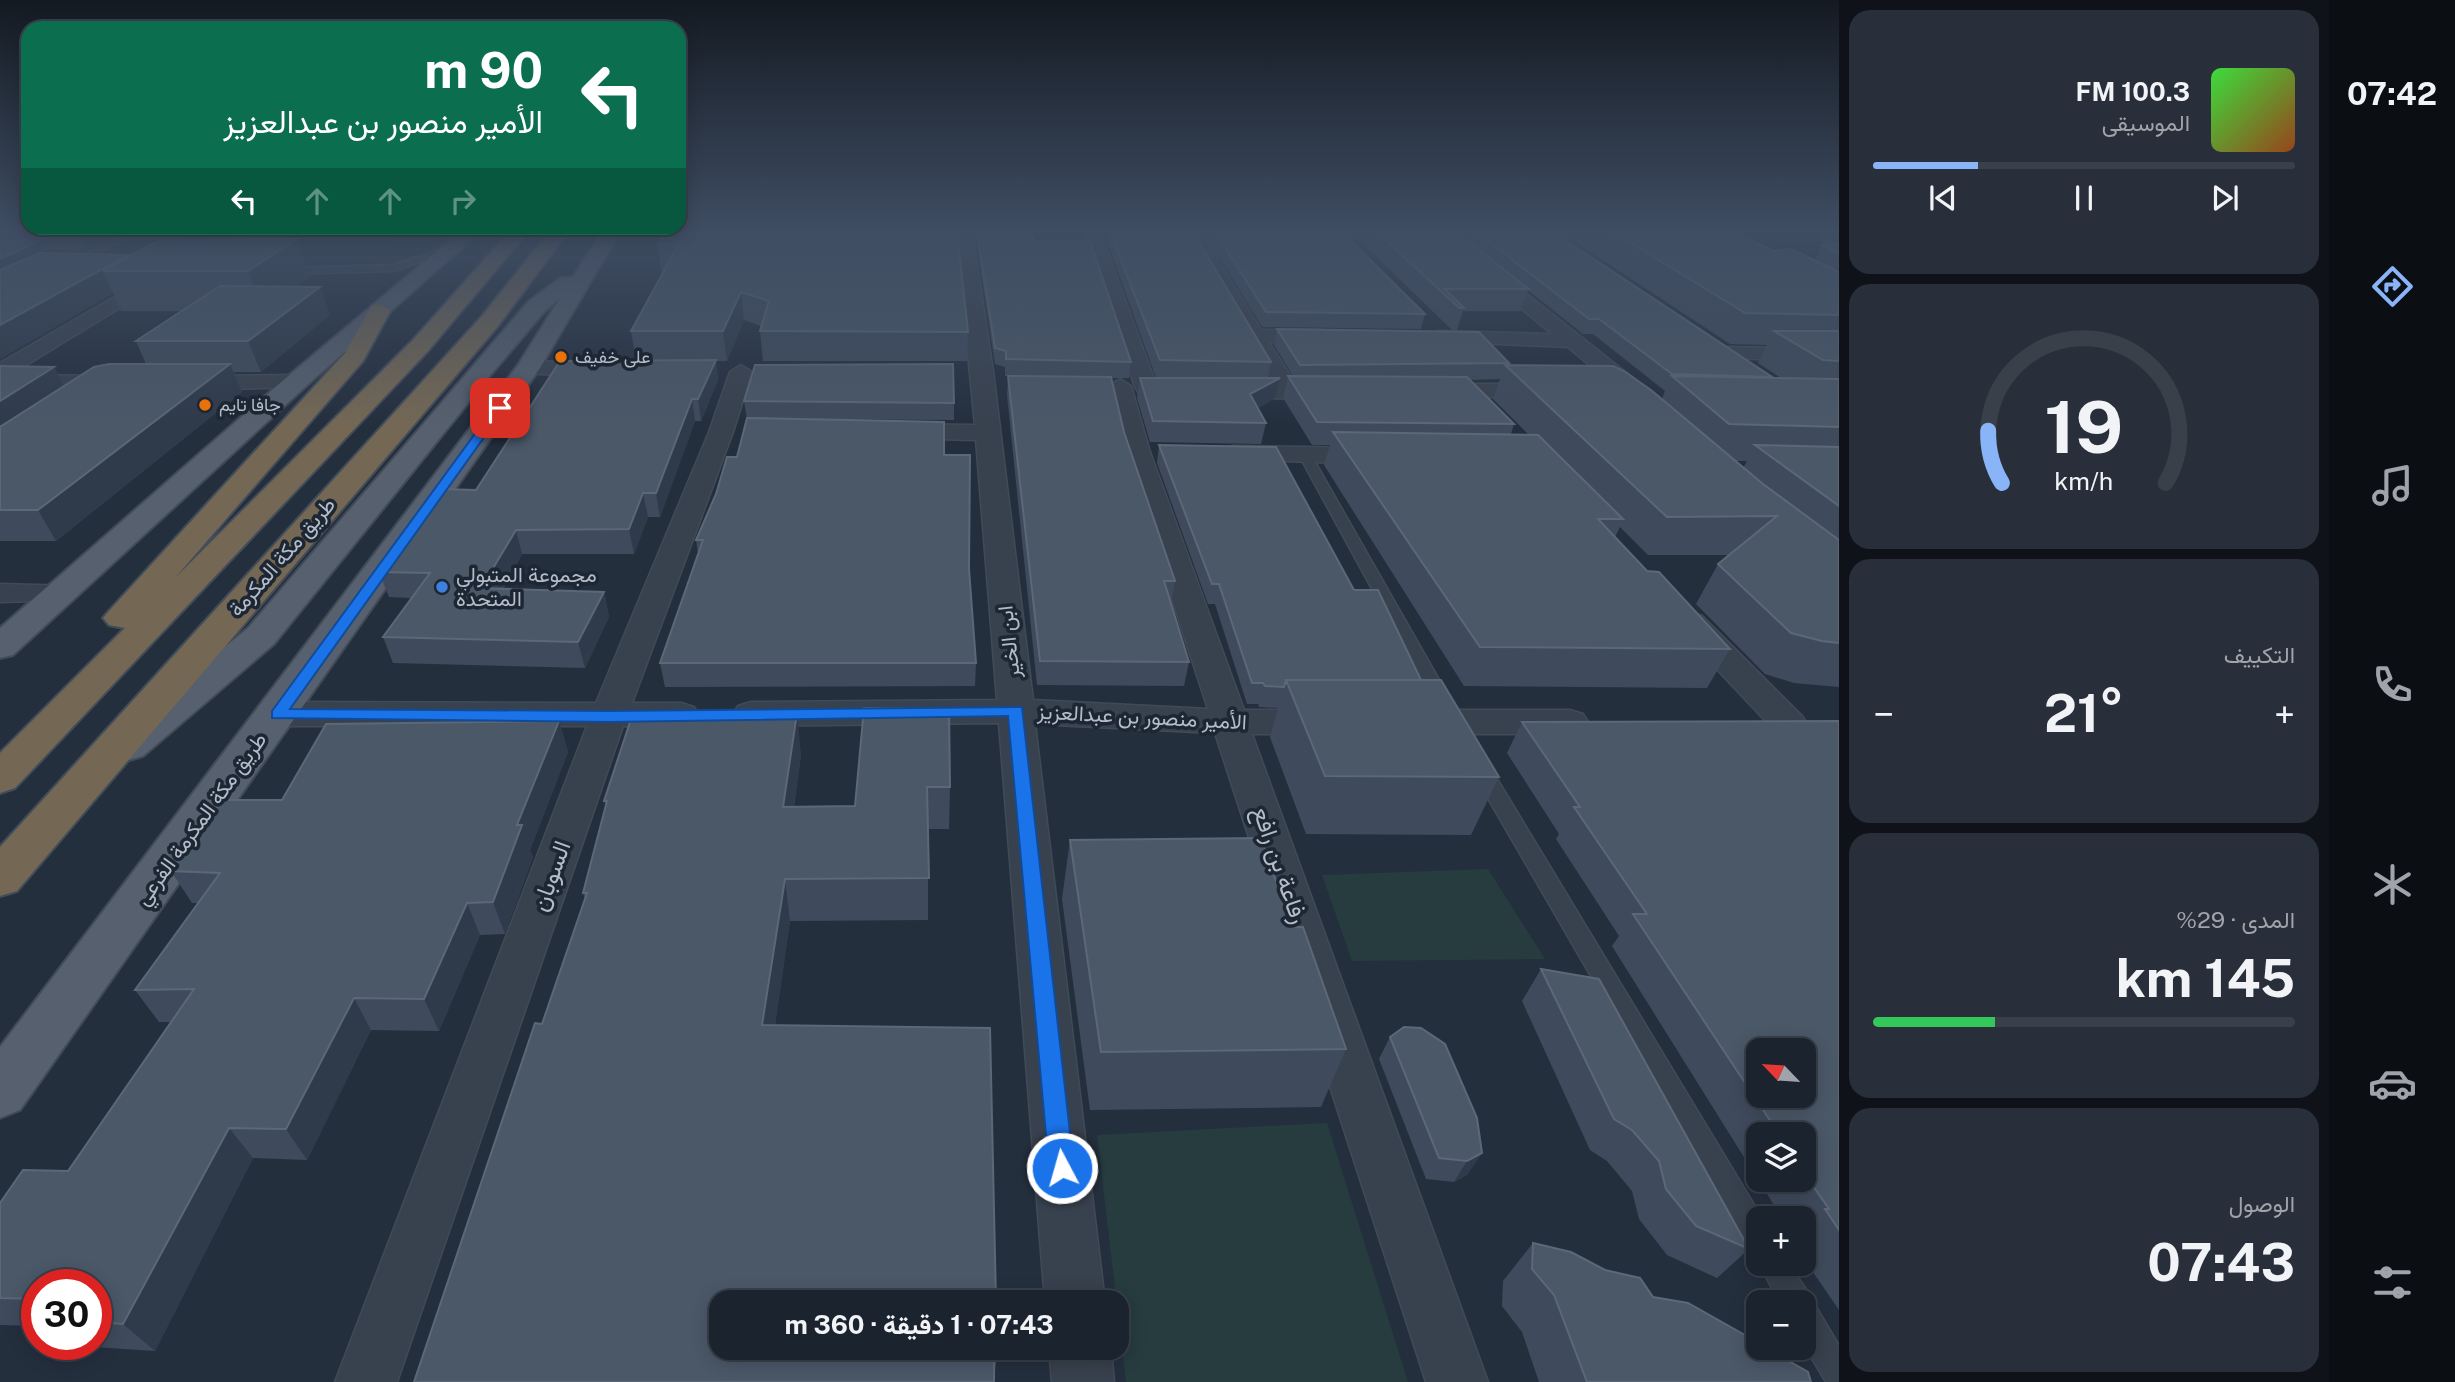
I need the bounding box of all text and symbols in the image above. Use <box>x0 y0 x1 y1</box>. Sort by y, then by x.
text: 90 m <box>424 41 543 99</box>
icon: left <box>567 49 658 140</box>
text: 07:42 <box>2347 75 2437 112</box>
text: 100.3 FM <box>2075 76 2190 107</box>
text: الأمير منصور بن عبدالعزيز <box>223 103 543 140</box>
text: الموسيقى <box>2102 109 2190 136</box>
icon: previous <box>1924 179 1962 217</box>
icon: pause <box>2065 179 2103 217</box>
icon: next <box>2206 179 2244 217</box>
icon: left <box>225 182 263 220</box>
icon: ahead <box>298 182 336 220</box>
icon: ahead <box>371 182 409 220</box>
icon: right <box>444 182 482 220</box>
icon: directions <box>2368 262 2417 311</box>
place label: على خفيف <box>575 346 650 368</box>
marker: على خفيف <box>553 349 569 365</box>
pin <box>470 378 530 438</box>
text: 19 <box>2044 384 2124 469</box>
icon: arrive <box>481 389 519 427</box>
place label: جافا تايم <box>219 394 281 417</box>
marker: جافا تايم <box>197 397 213 413</box>
icon: music <box>2368 461 2417 510</box>
text: km/h <box>2055 465 2113 495</box>
street label: طريق مكة المكرمة <box>223 492 341 622</box>
place label: مجموعة المتبولي المتحدة <box>456 562 597 611</box>
marker: مجموعة المتبولي المتحدة <box>434 579 450 595</box>
street label: ابن الخير <box>992 604 1026 681</box>
text: التكييف <box>2224 641 2295 668</box>
icon: phone <box>2368 660 2417 709</box>
text: 21° <box>2044 683 2124 744</box>
text: − <box>1873 692 1894 737</box>
text: + <box>2274 692 2295 737</box>
street label: الأمير منصور بن عبدالعزيز <box>1036 698 1247 735</box>
street label: طريق مكة المكرمة الفرعي <box>130 727 276 913</box>
street label: رفاعة بن رافع <box>1244 802 1314 928</box>
street label: السوبان <box>524 837 578 915</box>
icon: climate <box>2368 860 2417 909</box>
text: المدى · 29% <box>2176 906 2295 933</box>
text: 145 km <box>2116 948 2295 1009</box>
north arrow <box>1746 1038 1816 1108</box>
map controls <box>1746 1038 1816 1360</box>
icon: car <box>2368 1059 2417 1108</box>
button: layers <box>1746 1122 1816 1192</box>
position arrow <box>1025 1131 1099 1205</box>
text: الوصول <box>2229 1190 2295 1217</box>
button: + <box>1746 1206 1816 1276</box>
text: 07:43 <box>2147 1232 2295 1293</box>
icon: filters <box>2368 1258 2417 1307</box>
speed limit sign: 30 <box>21 1269 112 1360</box>
button: − <box>1746 1290 1816 1360</box>
text: 07:43 · 1 دقيقة · 360 m <box>784 1309 1054 1340</box>

